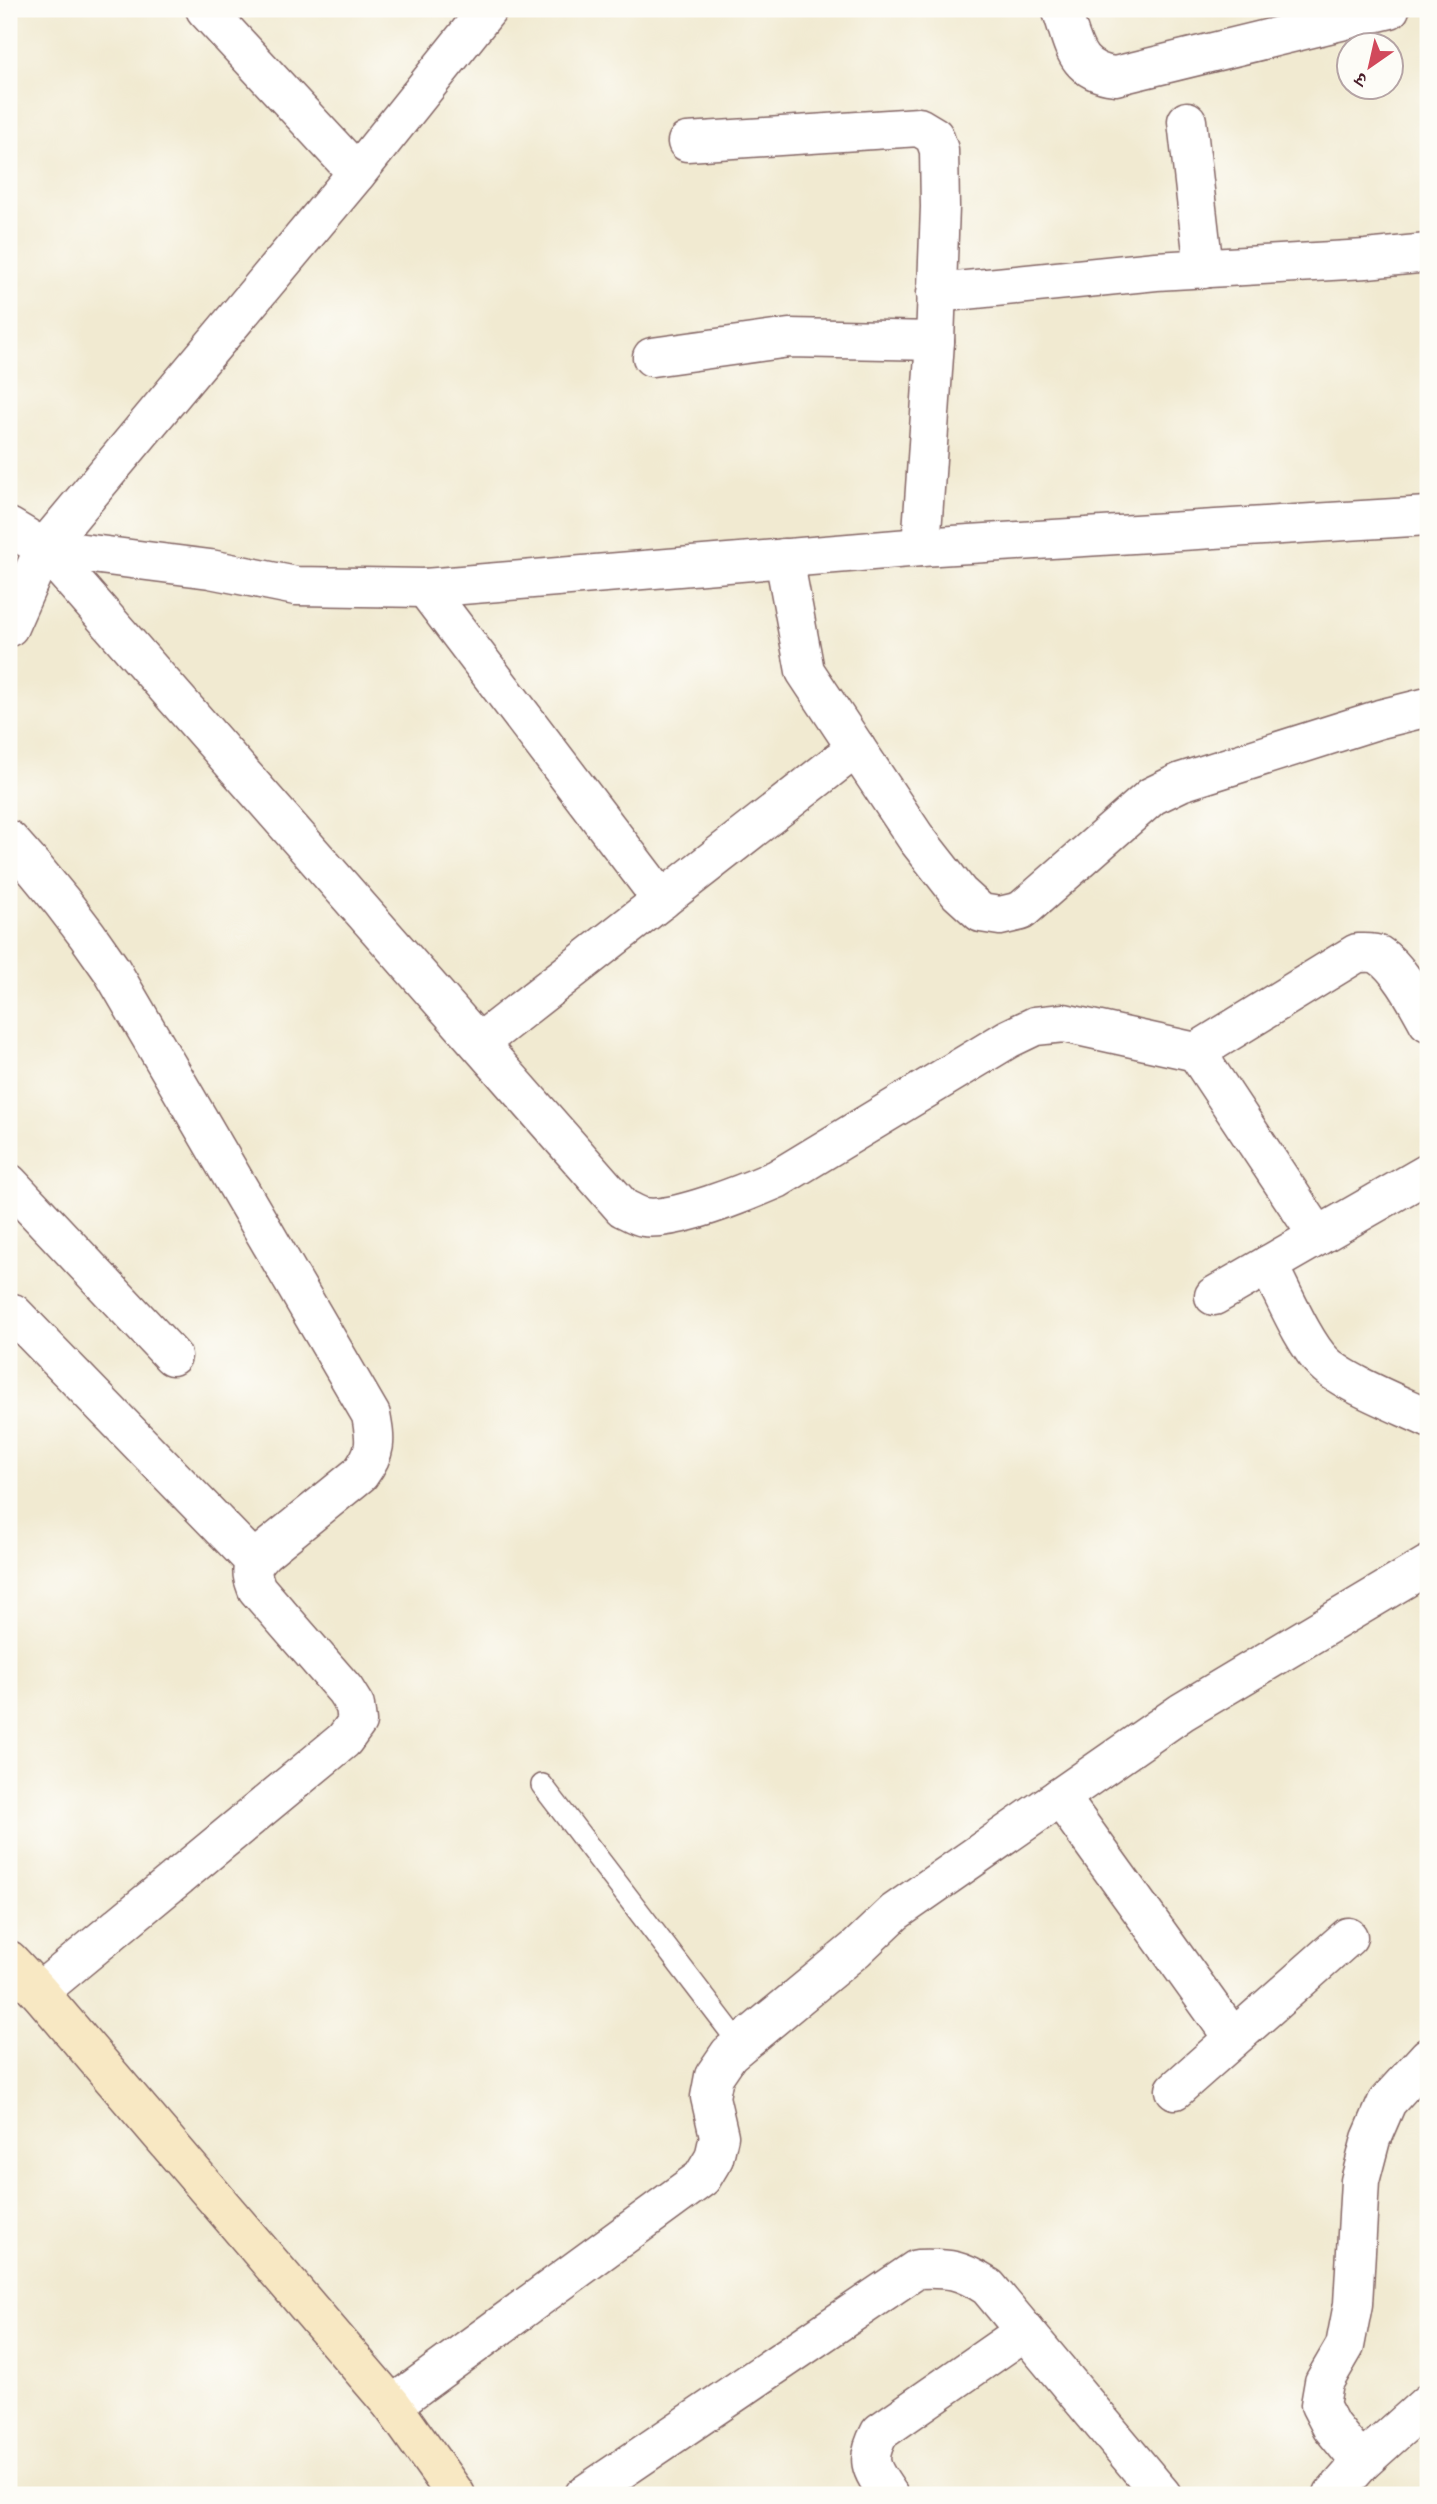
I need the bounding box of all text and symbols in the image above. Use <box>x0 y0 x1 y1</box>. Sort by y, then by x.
north arrow <box>1336 32 1406 102</box>
text: उ <box>1349 66 1373 93</box>

